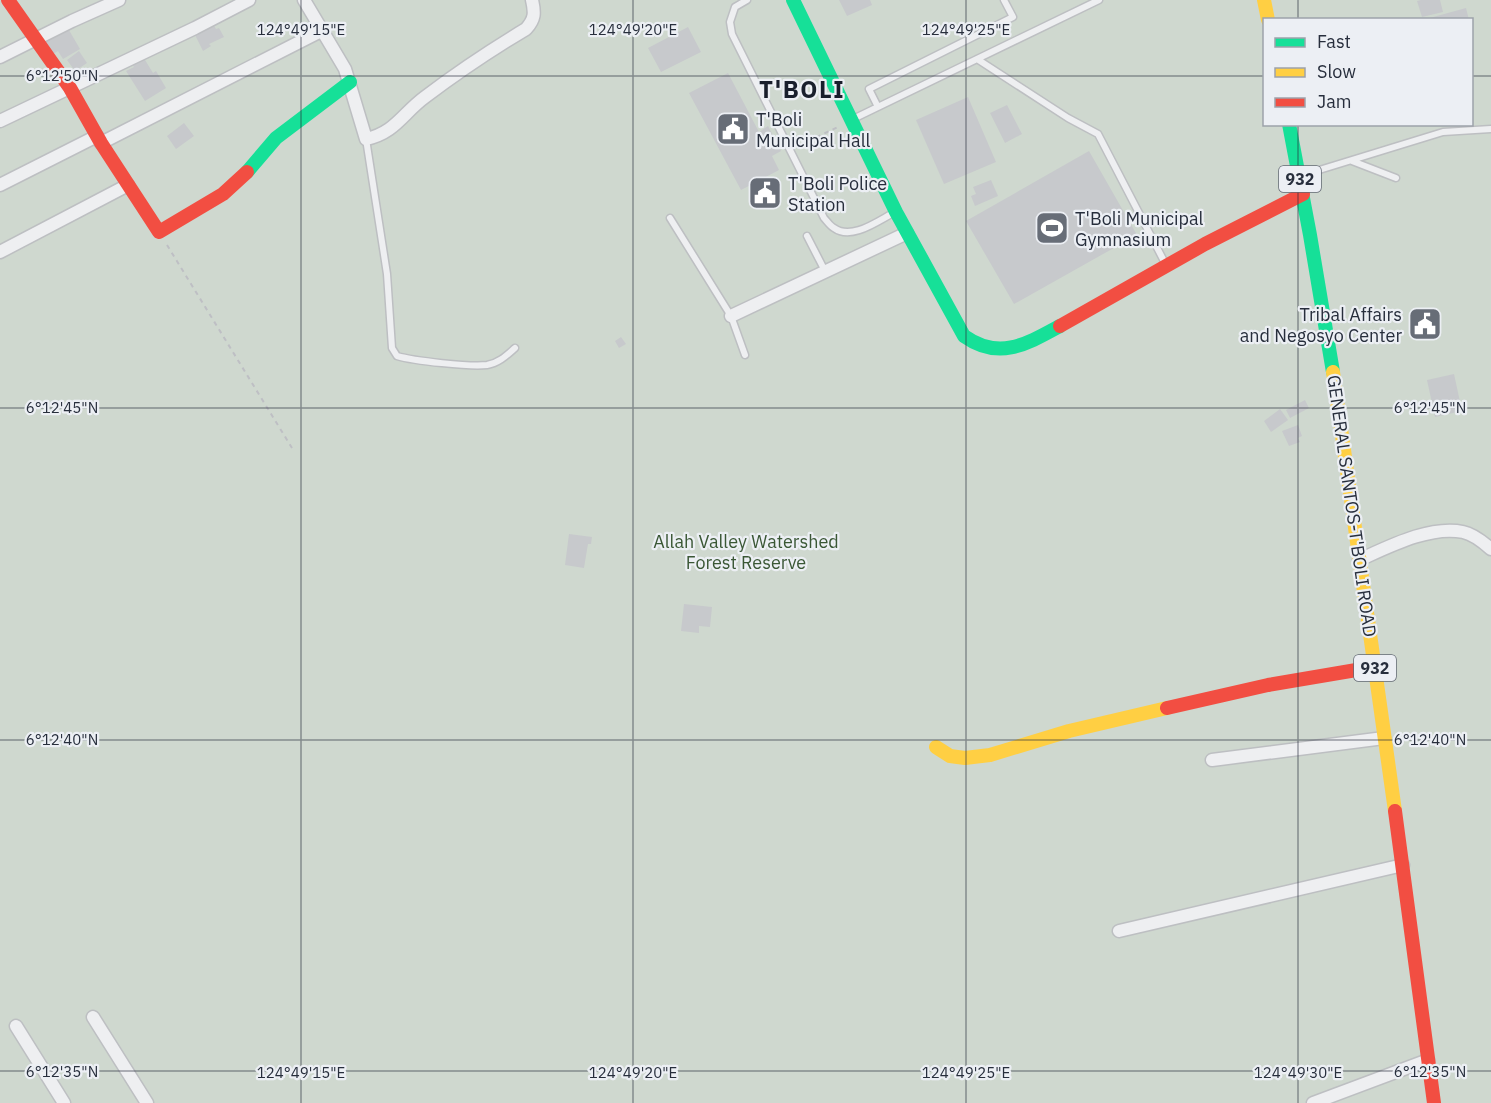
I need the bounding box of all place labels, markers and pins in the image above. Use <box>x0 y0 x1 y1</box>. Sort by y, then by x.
place label: T'Boli Municipal Hall <box>756 108 870 152</box>
public building icon: T'Boli Municipal Hall <box>715 111 751 147</box>
place label: T'Boli Police Station <box>788 172 887 216</box>
public building icon: T'Boli Police Station <box>747 175 783 211</box>
place label: T'Boli Municipal Gymnasium <box>1075 207 1204 251</box>
sports icon: T'Boli Municipal Gymnasium <box>1034 210 1070 246</box>
place label: Tribal Affairs and Negosyo Center <box>1240 303 1402 347</box>
public building icon: Tribal Affairs and Negosyo Center <box>1407 306 1443 342</box>

